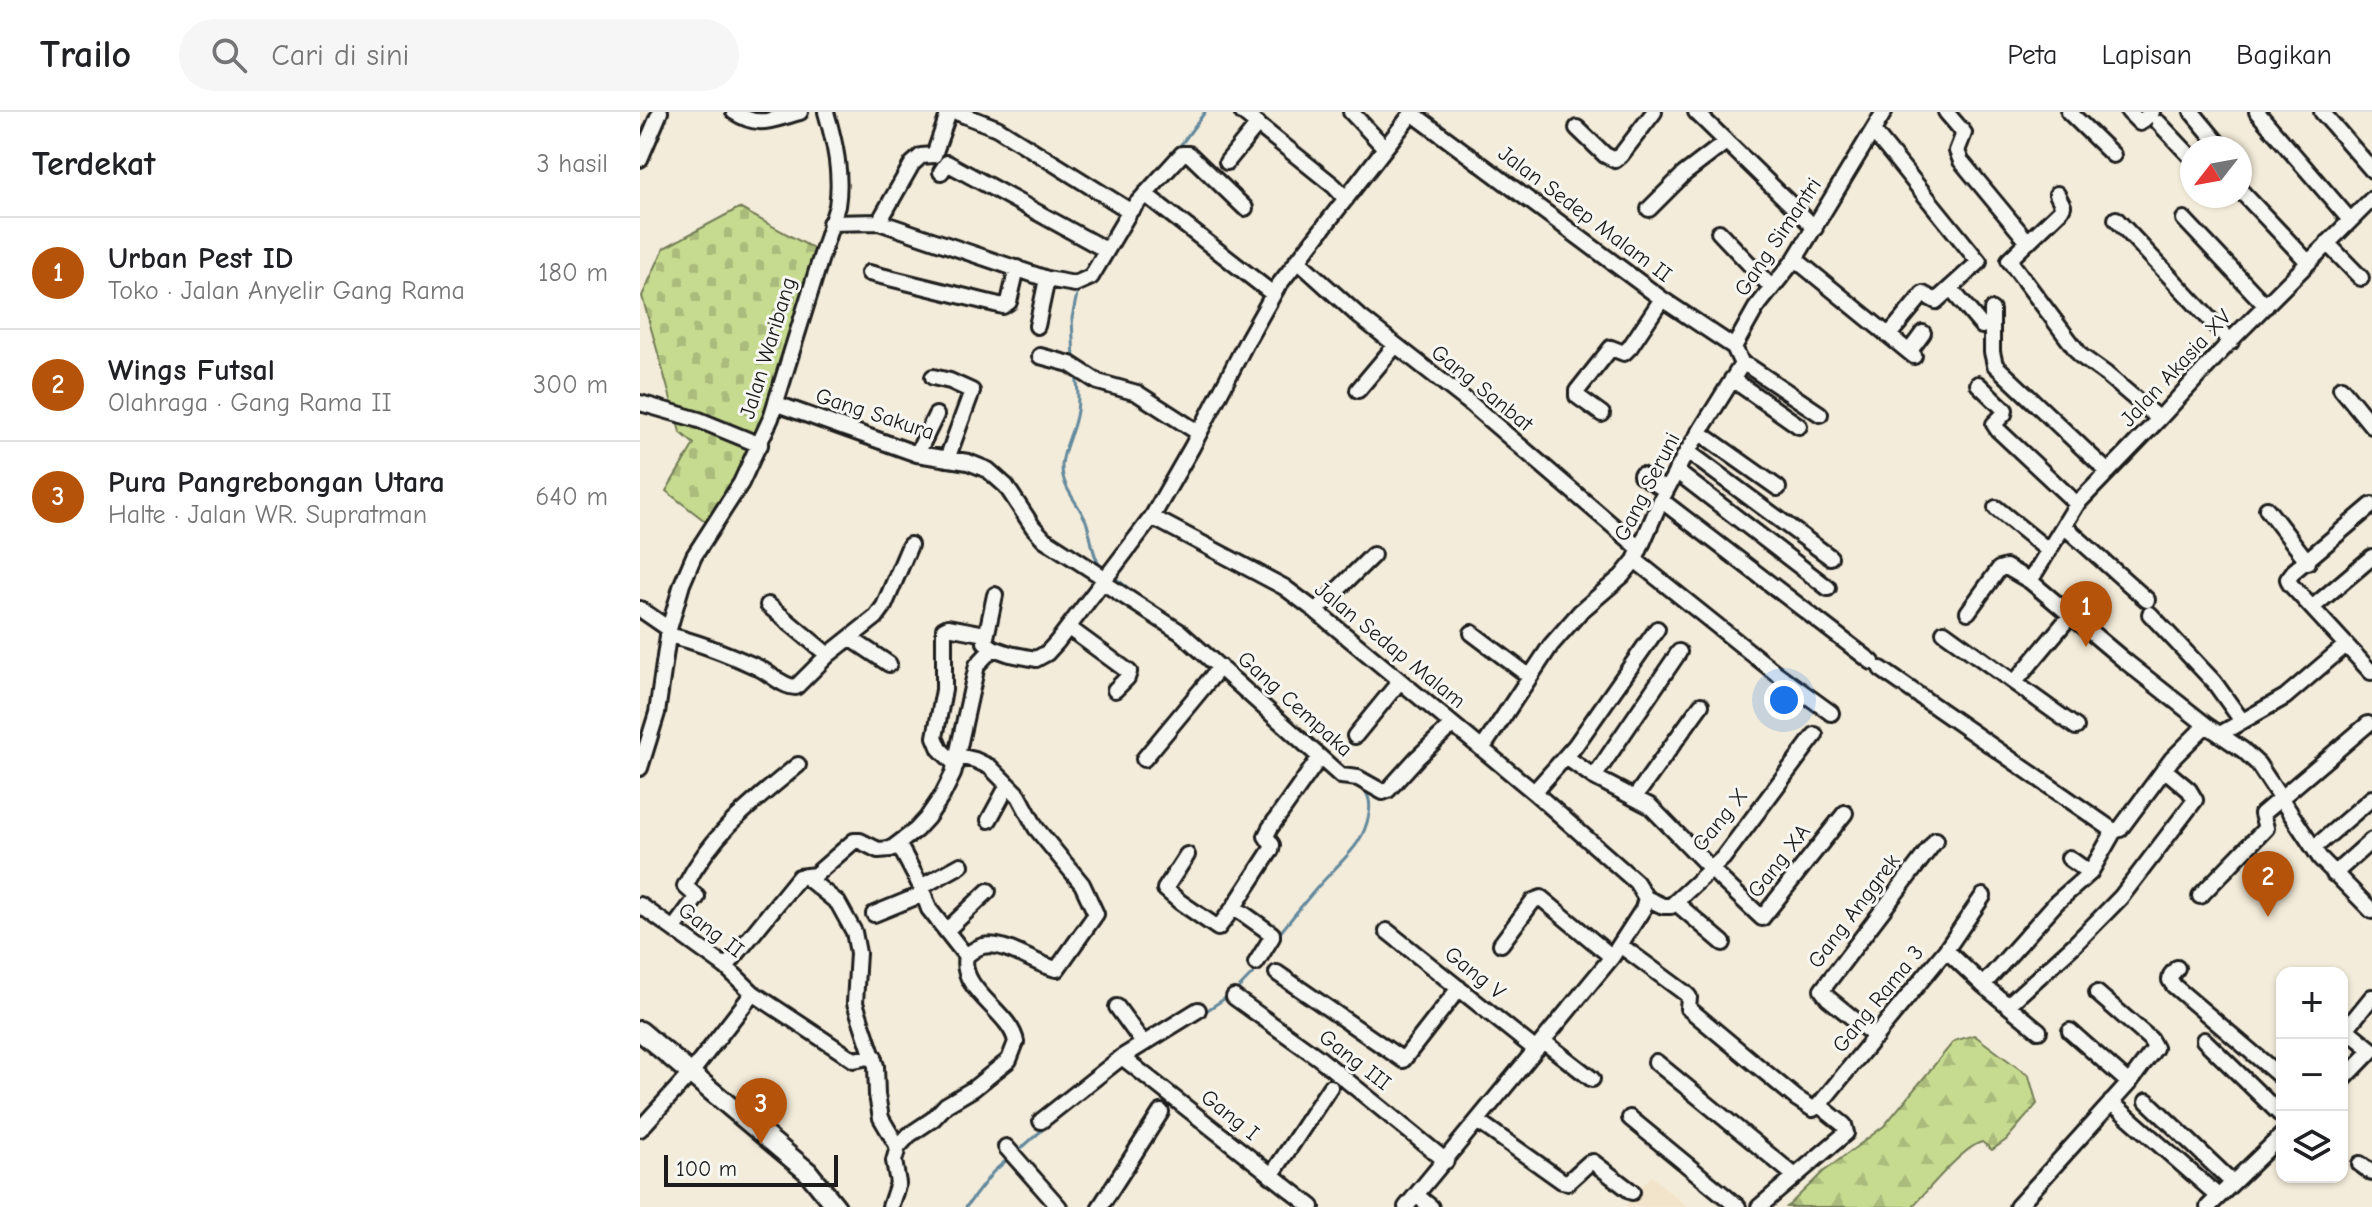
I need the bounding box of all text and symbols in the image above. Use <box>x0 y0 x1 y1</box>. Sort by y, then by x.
search box <box>179 19 739 91</box>
text: Trailo <box>40 33 131 77</box>
icon: search <box>207 33 251 77</box>
text: Cari di sini <box>271 38 409 73</box>
text: Peta <box>2007 39 2057 71</box>
text: Lapisan <box>2101 39 2192 71</box>
text: Bagikan <box>2236 39 2332 71</box>
north arrow <box>2180 136 2252 208</box>
street label: Jalan Sedep Malam II <box>1493 140 1677 288</box>
text: Terdekat <box>32 144 155 184</box>
text: 3 hasil <box>536 149 608 179</box>
street label: Gang Simantri <box>1729 173 1827 301</box>
text: Urban Pest ID <box>108 241 294 276</box>
text: 1 <box>53 258 63 288</box>
text: 180 m <box>538 258 608 288</box>
street label: Jalan Waribang <box>734 274 802 422</box>
text: Toko · Jalan Anyelir Gang Rama <box>108 276 465 306</box>
street label: Jalan Akasia XV <box>2115 304 2237 432</box>
street label: Gang Sanbat <box>1426 339 1539 437</box>
text: Wings Futsal <box>108 353 275 388</box>
text: 2 <box>52 370 64 400</box>
text: 300 m <box>533 370 608 400</box>
street label: Gang Sakura <box>812 383 938 445</box>
text: Olahraga · Gang Rama II <box>108 388 392 418</box>
street label: Gang Seruni <box>1608 428 1686 546</box>
text: Pura Pangrebongan Utara <box>108 465 445 500</box>
text: 3 <box>52 482 64 512</box>
text: 640 m <box>535 482 608 512</box>
text: Halte · Jalan WR. Supratman <box>108 500 427 530</box>
street label: Jalan Sedap Malam <box>1309 576 1471 714</box>
pin: 1 <box>2060 581 2112 647</box>
street label: Gang Cempaka <box>1232 646 1358 762</box>
your location <box>1764 680 1804 720</box>
street label: Gang X <box>1687 783 1753 857</box>
street label: Gang XA <box>1742 819 1816 903</box>
street label: Gang Anggrek <box>1803 848 1906 973</box>
pin: 2 <box>2242 851 2294 917</box>
street label: Gang II <box>673 897 749 963</box>
street label: Gang Rama 3 <box>1827 940 1929 1058</box>
street label: Gang V <box>1440 941 1511 1005</box>
map controls <box>2276 967 2348 1183</box>
button: + <box>2276 967 2348 1039</box>
street label: Gang III <box>1314 1024 1396 1096</box>
button: − <box>2276 1039 2348 1111</box>
pin: 3 <box>735 1078 787 1144</box>
street label: Gang I <box>1196 1084 1264 1146</box>
button: layers <box>2276 1111 2348 1183</box>
scale bar <box>664 1151 838 1187</box>
text: 100 m <box>676 1156 737 1182</box>

